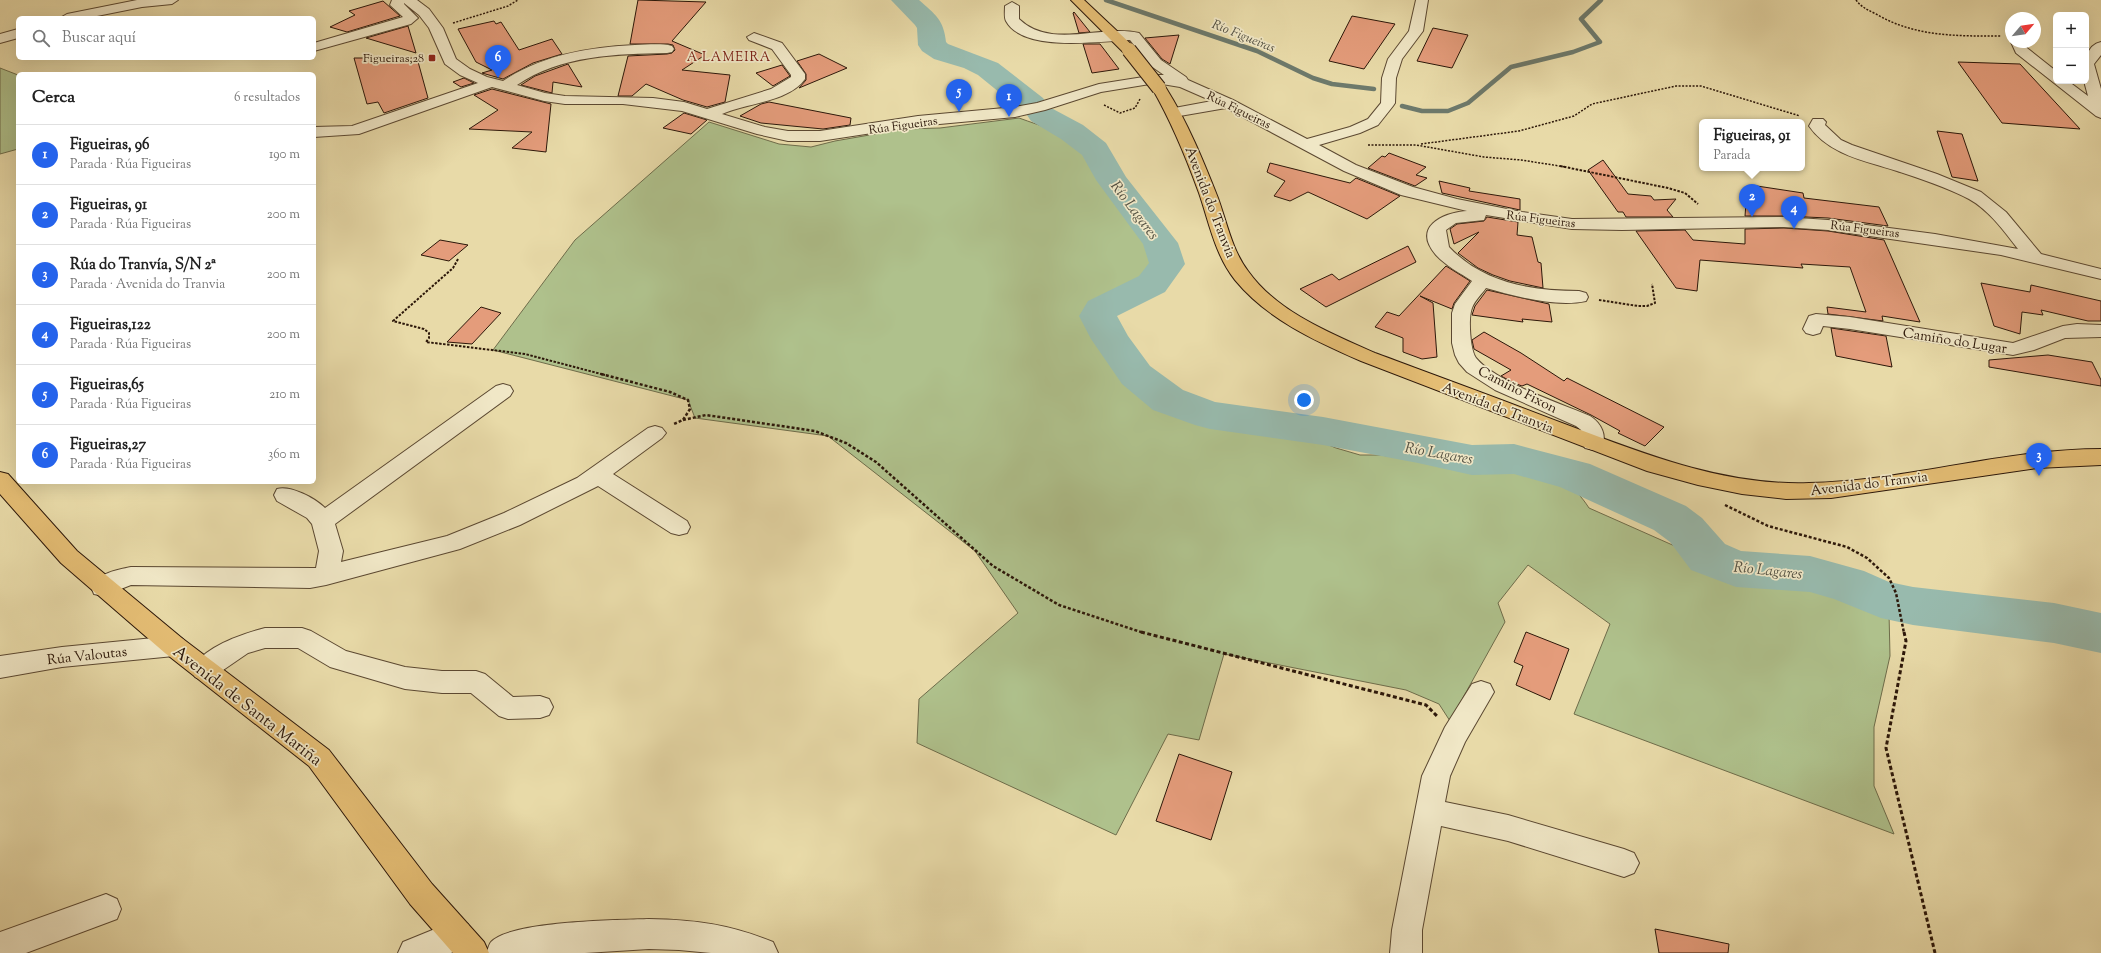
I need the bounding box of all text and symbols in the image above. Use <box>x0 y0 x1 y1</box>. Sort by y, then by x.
north arrow <box>2005 12 2041 48</box>
map controls <box>2053 12 2089 84</box>
button: + <box>2053 12 2089 48</box>
search box <box>16 16 316 60</box>
water label: Río Figueiras <box>1209 16 1278 58</box>
icon: search <box>30 27 52 49</box>
text: Buscar aquí <box>62 28 136 49</box>
pin: 6 <box>485 45 511 78</box>
button: − <box>2053 48 2089 84</box>
district label: A LAMEIRA <box>687 49 771 67</box>
place label: Figueiras,28 <box>363 50 424 68</box>
marker: Figueiras,28 <box>427 53 437 63</box>
pin: 5 <box>946 79 972 112</box>
pin: 1 <box>996 84 1022 117</box>
text: Cerca <box>32 86 75 110</box>
street label: Rúa Figueiras <box>1203 88 1274 134</box>
text: 6 resultados <box>234 89 300 107</box>
street label: Rúa Figueiras <box>867 112 939 140</box>
popup <box>1699 119 1805 171</box>
text: Figueiras, 91 <box>1713 126 1791 147</box>
text: Figueiras, 96 <box>70 135 150 156</box>
street label: Avenida do Tranvia <box>1179 144 1240 262</box>
text: 1 <box>43 146 47 164</box>
text: 190 m <box>269 146 300 164</box>
text: Parada <box>1713 147 1750 165</box>
text: Parada · Rúa Figueiras <box>70 156 191 174</box>
water label: Río Lagares <box>1105 177 1163 245</box>
pin: 2 <box>1739 184 1765 217</box>
text: Figueiras, 91 <box>70 195 147 216</box>
pin: 4 <box>1781 196 1807 229</box>
text: 2 <box>42 206 48 224</box>
text: 200 m <box>267 206 300 224</box>
street label: Rúa Figueiras <box>1505 207 1577 233</box>
text: Parada · Rúa Figueiras <box>70 216 191 234</box>
street label: Rúa Figueiras <box>1829 217 1901 243</box>
text: Rúa do Tranvía, S/N 2ª <box>70 255 216 276</box>
text: 3 <box>42 266 48 284</box>
text: 200 m <box>267 266 300 284</box>
text: Parada · Avenida do Tranvia <box>70 276 225 294</box>
text: Figueiras,122 <box>70 315 151 336</box>
street label: Camiño do Lugar <box>1901 324 2009 360</box>
text: 4 <box>42 326 48 344</box>
text: 200 m <box>267 326 300 344</box>
text: Parada · Rúa Figueiras <box>70 336 191 354</box>
street label: Camiño Fixon <box>1474 362 1560 419</box>
text: Figueiras,65 <box>70 375 144 396</box>
street label: Avenida do Tranvia <box>1439 378 1556 440</box>
text: 5 <box>43 386 47 404</box>
text: 210 m <box>269 386 300 404</box>
your location <box>1294 390 1314 410</box>
text: Parada · Rúa Figueiras <box>70 396 191 414</box>
text: Figueiras,27 <box>70 435 146 456</box>
water label: Río Lagares <box>1403 438 1474 471</box>
pin: 3 <box>2026 443 2052 476</box>
text: 6 <box>42 446 48 464</box>
text: 360 m <box>268 446 300 464</box>
text: Parada · Rúa Figueiras <box>70 456 191 474</box>
street label: Avenida do Tranvia <box>1810 468 1930 502</box>
water label: Río Lagares <box>1733 557 1803 586</box>
street label: Avenida de Santa Mariña <box>167 641 327 773</box>
street label: Rúa Valoutas <box>46 643 128 671</box>

